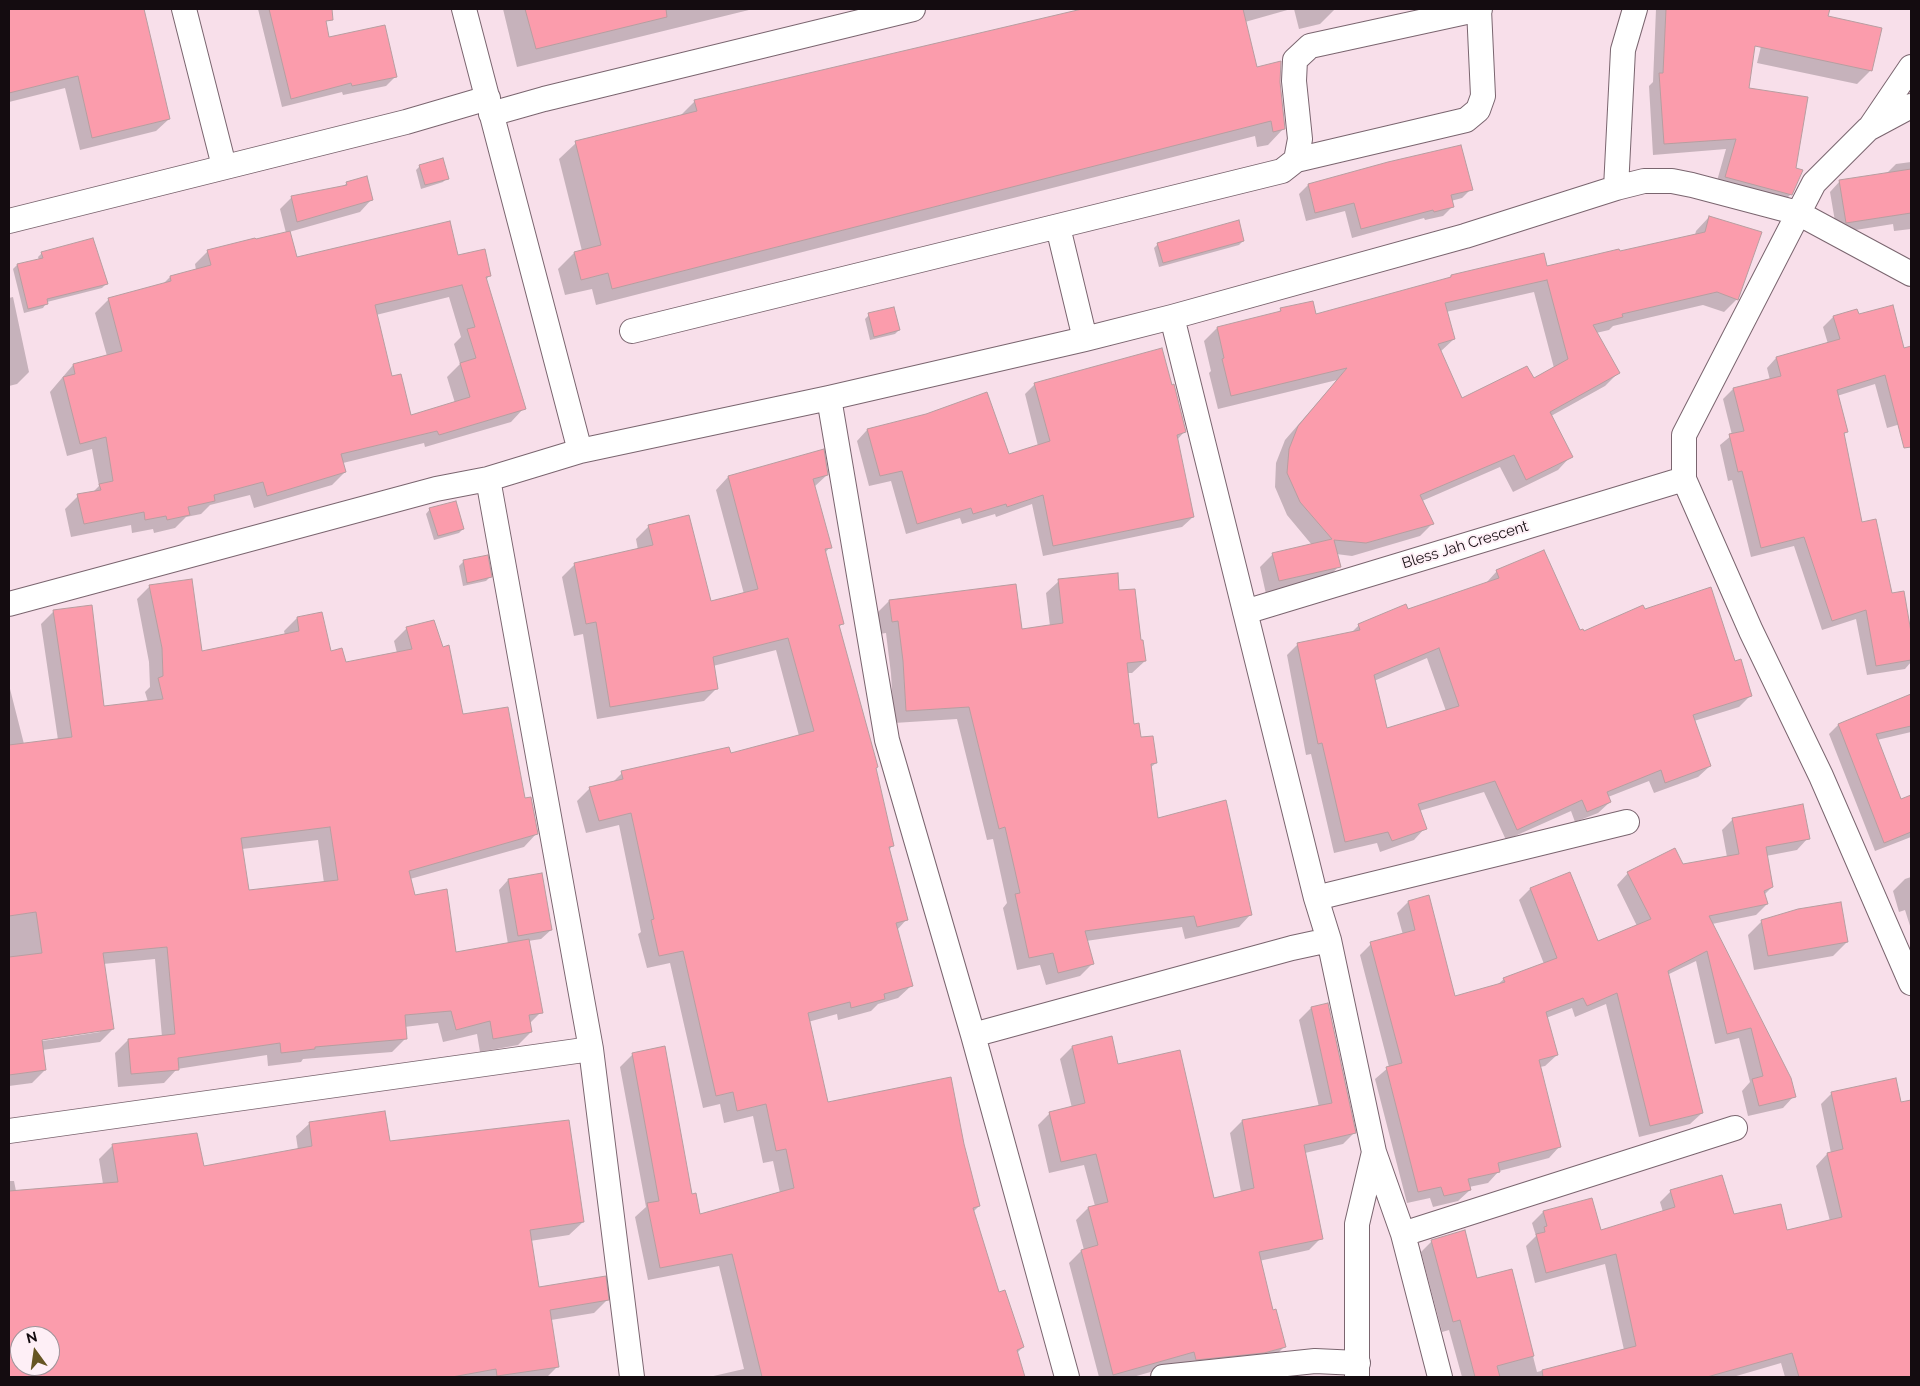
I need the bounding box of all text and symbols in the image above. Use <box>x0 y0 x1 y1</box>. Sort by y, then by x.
street label: Bless Jah Crescent <box>1400 517 1530 573</box>
north arrow <box>10 1326 60 1376</box>
text: N <box>24 1328 39 1346</box>

